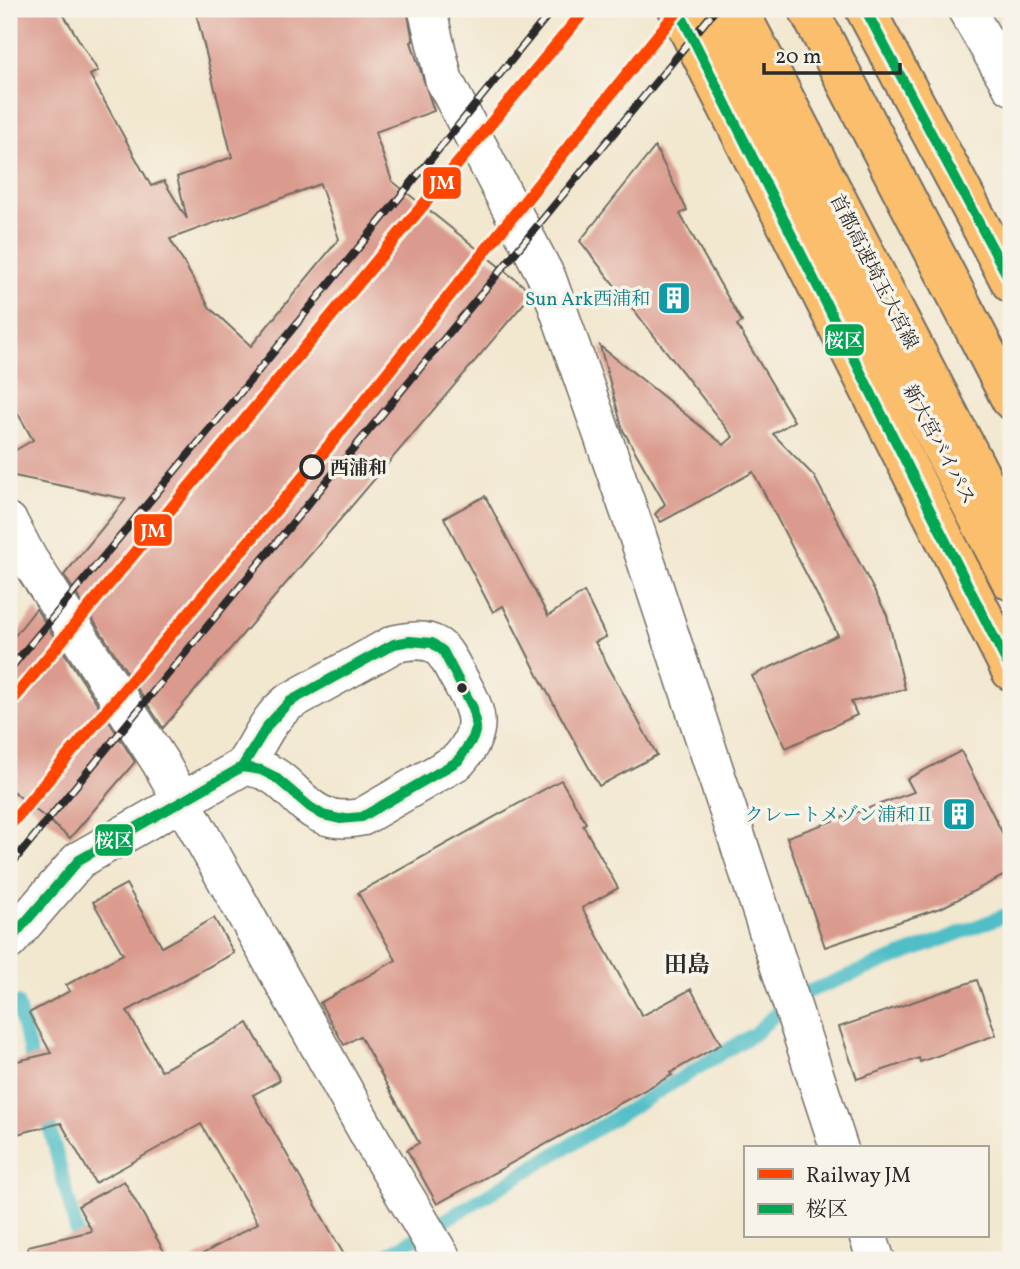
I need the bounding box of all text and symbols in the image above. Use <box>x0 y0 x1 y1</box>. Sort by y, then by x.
scale bar <box>764 32 901 76</box>
text: 20 m <box>775 43 821 72</box>
line badge: JM <box>422 166 462 200</box>
text: JM <box>428 171 455 197</box>
street label: 首都高速埼玉大宮線 <box>823 190 924 354</box>
building icon: Sun Ark西浦和 <box>655 279 693 317</box>
place label: Sun Ark西浦和 <box>525 287 650 313</box>
line badge: 桜区 <box>824 323 865 357</box>
text: 桜区 <box>825 329 863 355</box>
street label: 新大宮バイパス <box>896 380 981 510</box>
marker: 西浦和 <box>300 455 324 479</box>
place label: 西浦和 <box>330 456 387 482</box>
line badge: JM <box>133 513 173 547</box>
text: JM <box>139 519 166 545</box>
unlabelled marker <box>455 681 469 695</box>
building icon: クレートメゾン浦和Ⅱ <box>940 795 978 833</box>
place label: クレートメゾン浦和Ⅱ <box>745 803 934 829</box>
line badge: 桜区 <box>94 823 134 857</box>
text: 桜区 <box>95 829 133 855</box>
district label: 田島 <box>664 950 710 982</box>
legend <box>744 1146 988 1238</box>
text: Railway JM <box>806 1162 911 1191</box>
text: 桜区 <box>806 1196 848 1225</box>

